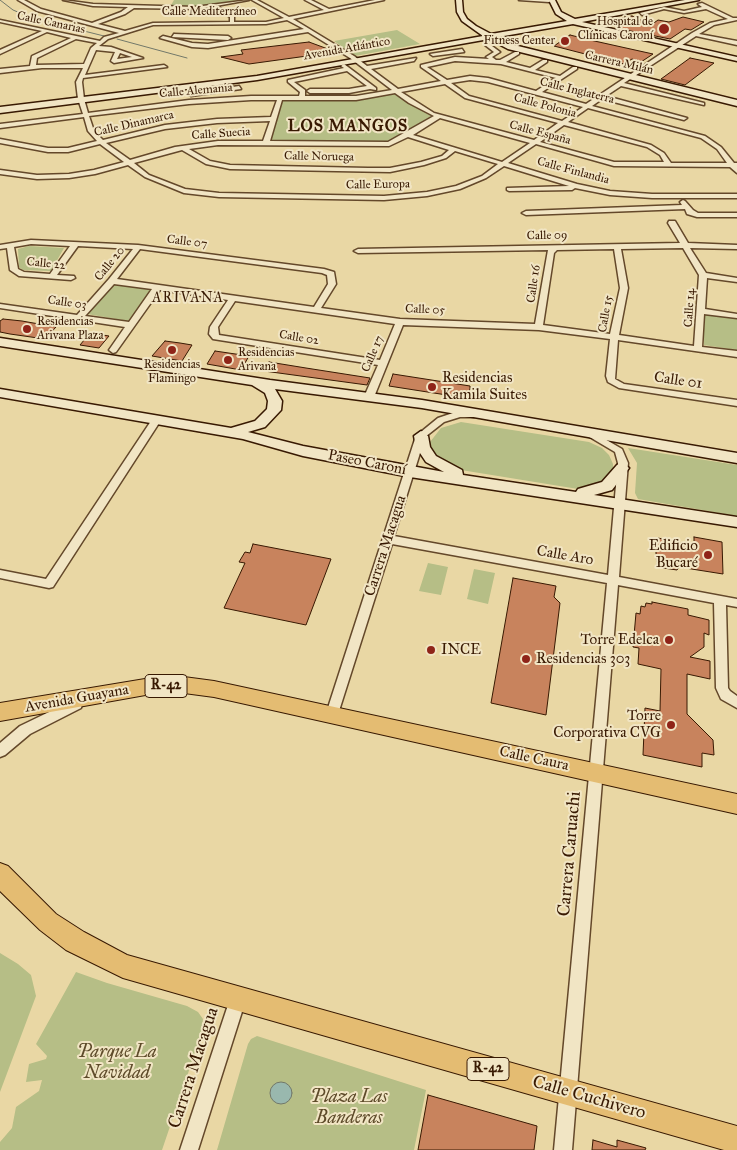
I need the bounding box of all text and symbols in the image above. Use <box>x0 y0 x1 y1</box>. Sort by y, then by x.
street label: Calle Mediterráneo <box>162 5 256 19</box>
street label: Calle Canarias <box>16 9 86 37</box>
place label: Hospital de Clínicas Caroní <box>578 15 653 43</box>
marker: Hospital de Clínicas Caroní <box>657 22 671 36</box>
street label: Avenida Atlántico <box>303 34 391 64</box>
place label: Fitness Center <box>483 34 555 48</box>
marker: Fitness Center <box>559 35 571 47</box>
street label: Carrera Milán <box>583 48 655 78</box>
street label: Calle Inglaterra <box>538 75 616 107</box>
street label: Calle Alemania <box>159 81 233 101</box>
street label: Calle Polonia <box>512 91 578 121</box>
street label: Calle Dinamarca <box>93 108 175 140</box>
district label: LOS MANGOS <box>287 117 409 137</box>
street label: Calle España <box>508 118 572 148</box>
street label: Calle Suecia <box>191 125 251 143</box>
street label: Calle Noruega <box>284 149 354 165</box>
street label: Calle Finlandia <box>535 154 611 188</box>
street label: Calle Europa <box>346 177 410 193</box>
street label: Calle 09 <box>527 228 567 244</box>
street label: Calle 07 <box>166 232 208 252</box>
street label: Calle 20 <box>92 244 128 284</box>
street label: Calle 22 <box>26 255 66 273</box>
street label: Calle 16 <box>524 264 544 304</box>
street label: Calle 14 <box>681 288 699 328</box>
district label: ARIVANA <box>151 291 225 307</box>
street label: Calle 03 <box>47 293 87 313</box>
street label: Calle 15 <box>596 294 616 334</box>
street label: Calle 05 <box>405 302 445 318</box>
place label: Residencias Arivana Plaza <box>37 315 103 343</box>
marker: Residencias Arivana Plaza <box>21 323 33 335</box>
street label: Calle 02 <box>278 328 320 348</box>
street label: Calle 17 <box>359 334 387 374</box>
marker: Residencias Flamingo <box>166 344 178 356</box>
place label: Residencias Arivana <box>238 346 294 374</box>
marker: Residencias Arivana <box>222 354 234 366</box>
place label: Residencias Flamingo <box>144 358 200 386</box>
place label: Residencias Kamila Suites <box>442 369 527 404</box>
street label: Calle 01 <box>653 369 703 393</box>
marker: Residencias Kamila Suites <box>426 381 438 393</box>
street label: Paseo Caroní <box>326 447 408 479</box>
street label: Carrera Macagua <box>361 493 411 599</box>
place label: Edificio Bucaré <box>649 537 698 572</box>
street label: Calle Aro <box>535 542 595 570</box>
marker: Edificio Bucaré <box>702 549 714 561</box>
place label: Torre Edelca <box>581 631 659 649</box>
marker: Torre Edelca <box>663 634 675 646</box>
place label: INCE <box>441 641 481 659</box>
marker: INCE <box>425 644 437 656</box>
place label: Residencias 303 <box>536 650 630 668</box>
marker: Residencias 303 <box>520 653 532 665</box>
road number: R-42 <box>145 674 187 698</box>
street label: Avenida Guayana <box>24 681 130 717</box>
place label: Torre Corporativa CVG <box>553 707 661 742</box>
marker: Torre Corporativa CVG <box>665 719 677 731</box>
street label: Calle Caura <box>498 743 570 775</box>
street label: Carrera Caruachi <box>554 791 586 917</box>
street label: Carrera Macagua <box>164 1005 224 1131</box>
park label: Parque La Navidad <box>77 1042 157 1084</box>
road number: R-42 <box>467 1058 509 1080</box>
street label: Calle Cuchivero <box>530 1072 648 1124</box>
park label: Plaza Las Banderas <box>310 1087 388 1130</box>

